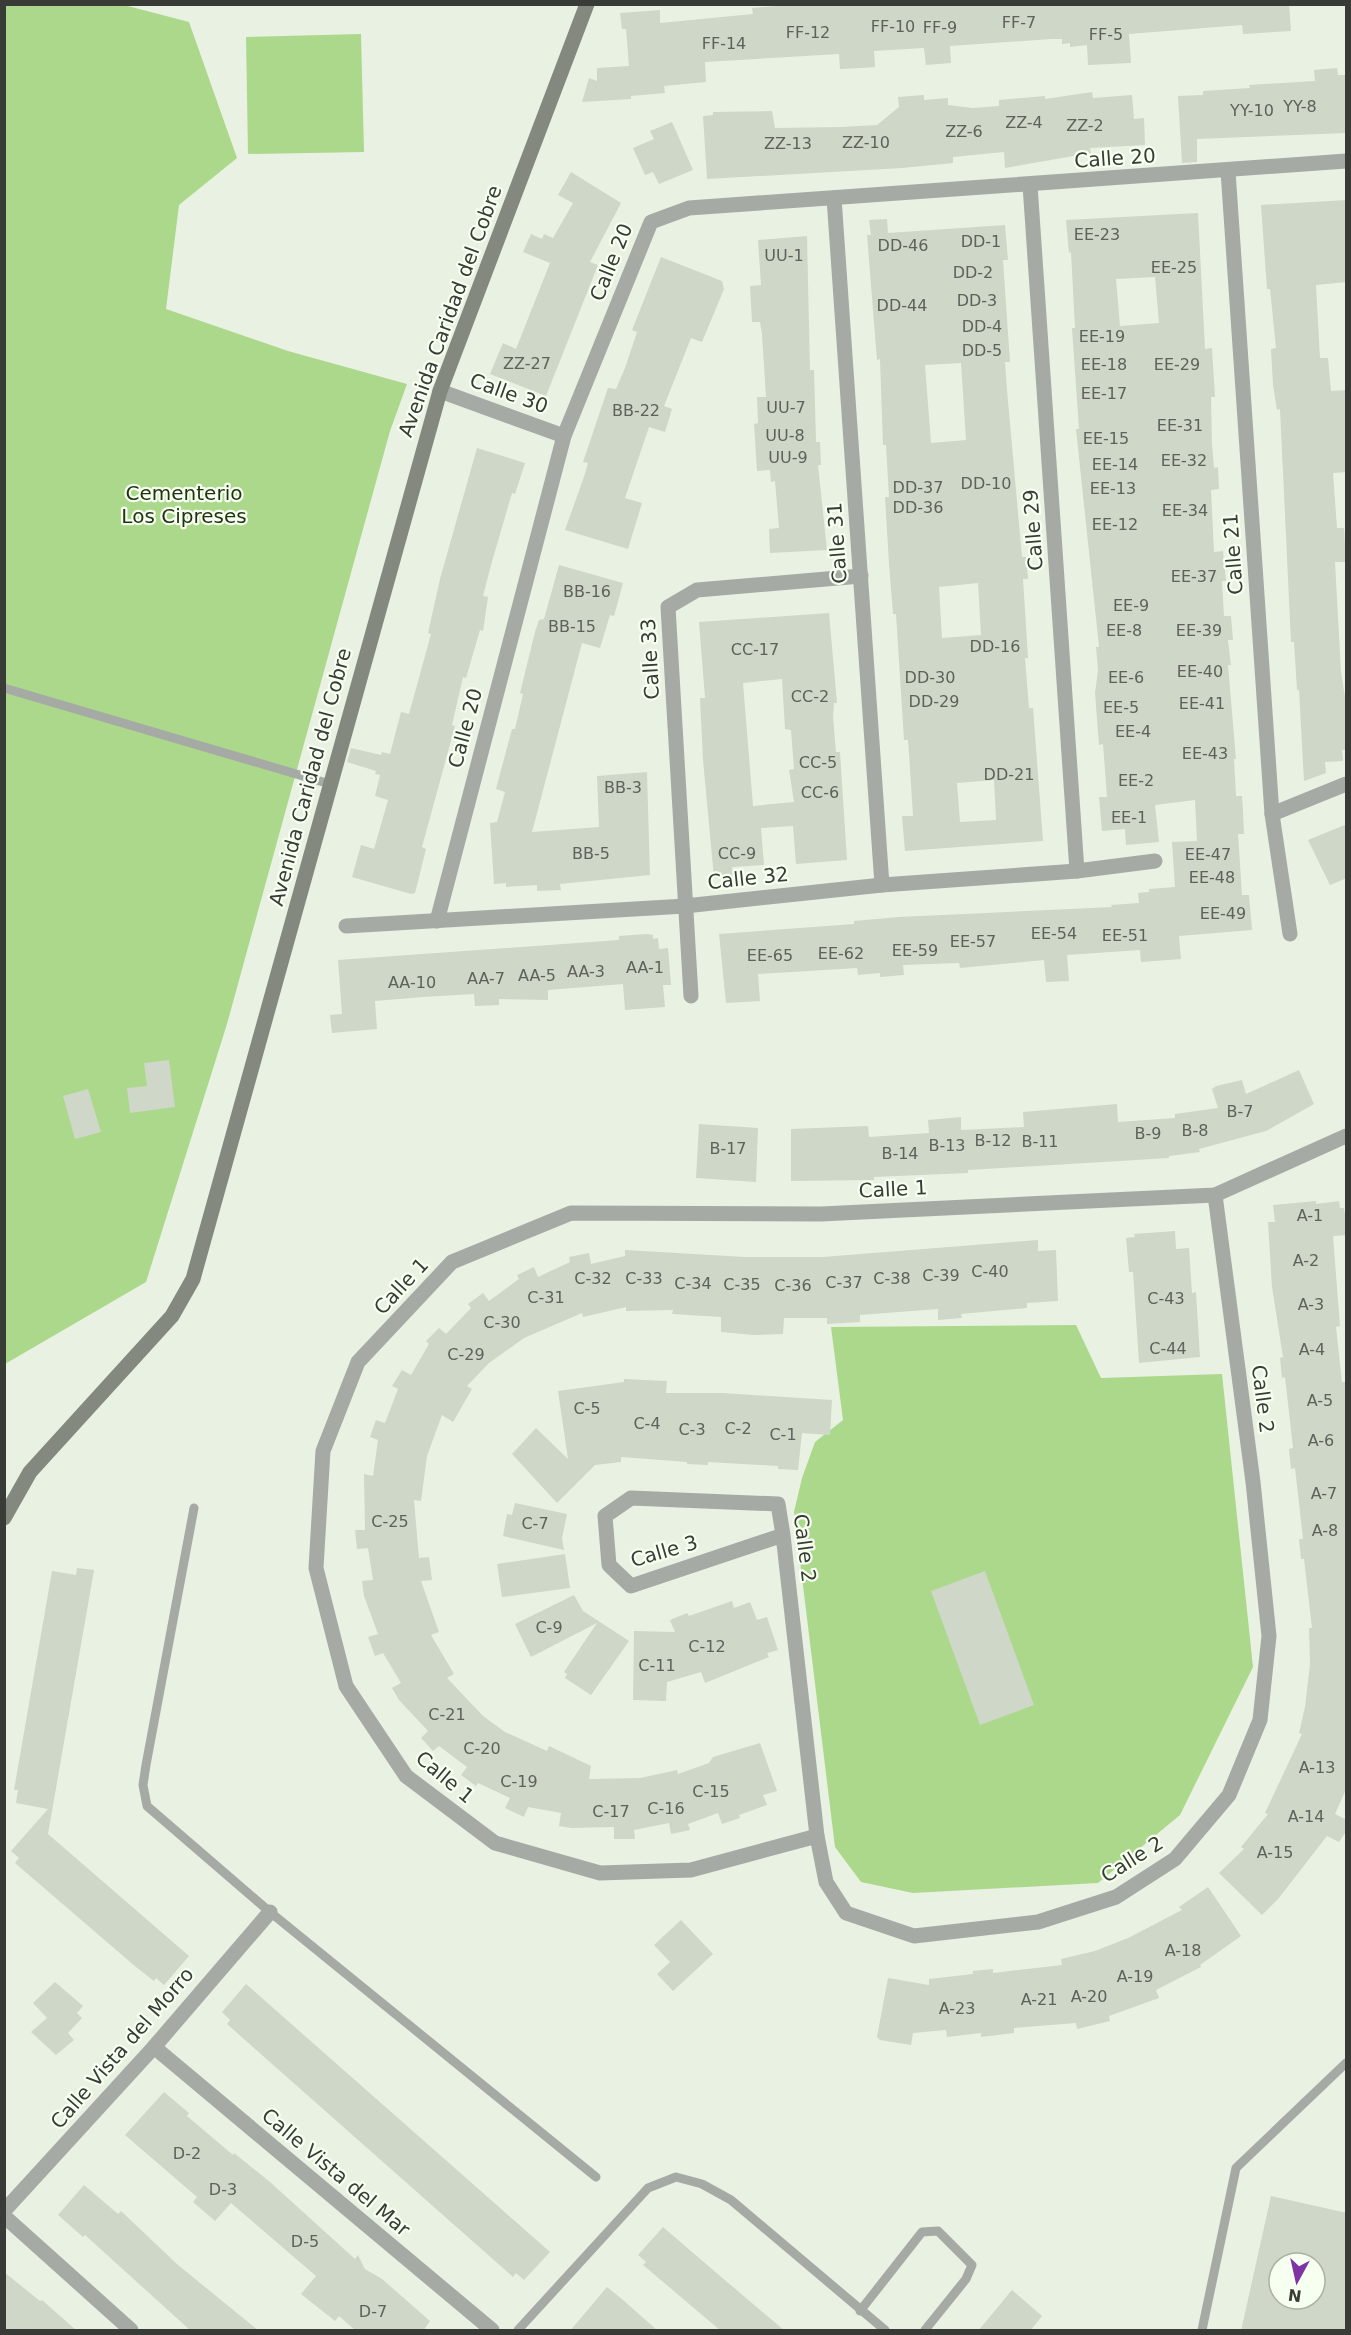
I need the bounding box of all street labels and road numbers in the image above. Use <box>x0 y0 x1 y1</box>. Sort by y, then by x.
street label: Calle 20 <box>1074 143 1156 173</box>
street label: Avenida Caridad del Cobre <box>393 182 507 440</box>
street label: Calle 20 <box>585 220 637 304</box>
street label: Calle 30 <box>467 368 551 418</box>
street label: Calle 29 <box>1018 489 1048 571</box>
street label: Calle 31 <box>822 502 852 584</box>
street label: Calle 21 <box>1218 513 1248 595</box>
street label: Calle 33 <box>636 618 664 700</box>
street label: Avenida Caridad del Cobre <box>264 645 356 909</box>
street label: Calle 20 <box>443 686 487 770</box>
street label: Calle 32 <box>706 862 790 894</box>
street label: Calle 1 <box>858 1175 928 1203</box>
street label: Calle 1 <box>369 1253 433 1319</box>
street label: Calle 2 <box>1247 1363 1279 1435</box>
street label: Calle 2 <box>789 1512 821 1584</box>
street label: Calle 3 <box>628 1530 700 1572</box>
street label: Calle 1 <box>411 1746 479 1808</box>
street label: Calle 2 <box>1096 1831 1168 1887</box>
street label: Calle Vista del Morro <box>45 1962 199 2134</box>
street label: Calle Vista del Mar <box>257 2103 416 2242</box>

